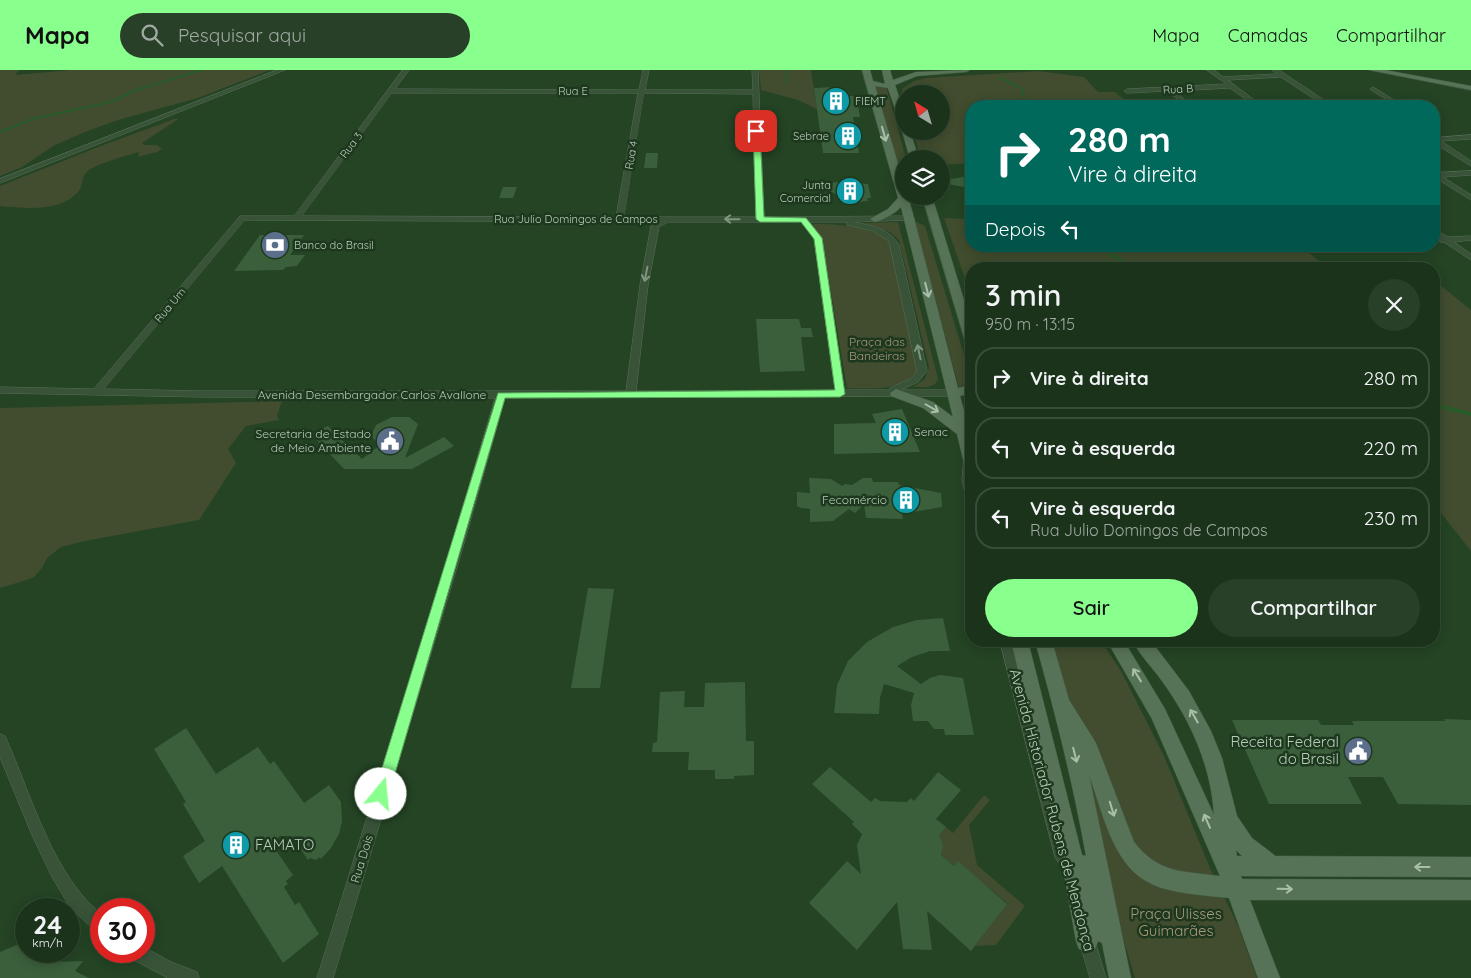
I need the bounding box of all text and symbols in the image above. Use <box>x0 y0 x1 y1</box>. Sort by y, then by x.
search box <box>120 13 470 58</box>
text: Mapa <box>25 20 90 50</box>
icon: search <box>138 21 166 49</box>
text: Pesquisar aqui <box>178 23 306 47</box>
text: Mapa <box>1152 24 1200 47</box>
text: Camadas <box>1228 24 1308 47</box>
text: Compartilhar <box>1336 24 1446 47</box>
street label: Rua B <box>1162 81 1194 97</box>
street label: Rua E <box>558 84 588 98</box>
north arrow <box>895 85 950 140</box>
map controls <box>895 85 950 205</box>
building icon: FIEMT <box>821 86 851 116</box>
place label: FIEMT <box>855 94 886 108</box>
pin <box>735 110 777 152</box>
icon: arrive <box>742 117 770 145</box>
text: 280 m <box>1068 117 1171 161</box>
icon: right <box>985 120 1050 185</box>
building icon: Sebrae <box>833 121 863 151</box>
one-way arrow <box>880 125 890 141</box>
street label: Rua 3 <box>337 129 365 161</box>
place label: Sebrae <box>793 129 829 143</box>
street label: Rua 4 <box>622 139 640 170</box>
button: layers <box>895 150 950 205</box>
text: Vire à direita <box>1068 160 1197 188</box>
building icon: Junta Comercial <box>835 176 865 206</box>
place label: Junta Comercial <box>780 178 831 205</box>
street label: Rua Julio Domingos de Campos <box>494 212 658 226</box>
one-way arrow <box>724 214 740 224</box>
icon: left <box>1056 215 1084 243</box>
text: Depois <box>985 217 1046 241</box>
bank icon: Banco do Brasil <box>260 230 290 260</box>
place label: Banco do Brasil <box>294 238 374 252</box>
one-way arrow <box>641 265 651 281</box>
text: 3 min <box>985 276 1061 314</box>
button: close <box>1368 279 1420 331</box>
one-way arrow <box>923 282 932 298</box>
street label: Rua Um <box>151 285 189 325</box>
text: 950 m · 13:15 <box>985 314 1075 334</box>
park label: Praça das Bandeiras <box>849 334 905 363</box>
one-way arrow <box>914 345 923 361</box>
icon: right <box>987 364 1015 392</box>
text: Vire à direita <box>1030 366 1149 390</box>
text: 280 m <box>1363 366 1418 390</box>
street label: Avenida Desembargador Carlos Avallone <box>258 387 487 402</box>
one-way arrow <box>925 404 939 414</box>
building icon: Senac <box>880 417 910 447</box>
place label: Senac <box>914 424 948 439</box>
place label: Secretaria de Estado de Meio Ambiente <box>255 426 371 455</box>
public building icon: Secretaria de Estado de Meio Ambiente <box>375 426 405 456</box>
icon: left <box>987 434 1015 462</box>
text: Vire à esquerda <box>1030 436 1175 460</box>
text: 220 m <box>1363 436 1418 460</box>
building icon: Fecomércio <box>891 485 921 515</box>
place label: Fecomércio <box>822 492 887 507</box>
text: Vire à esquerda <box>1030 496 1175 520</box>
icon: left <box>987 504 1015 532</box>
text: 230 m <box>1364 506 1418 530</box>
text: Rua Julio Domingos de Campos <box>1030 520 1268 540</box>
button: Sair <box>985 579 1198 637</box>
button: Compartilhar <box>1208 579 1420 637</box>
street label: Avenida Historiador Rubens de Mendonça <box>1006 667 1099 953</box>
one-way arrow <box>1131 669 1141 683</box>
one-way arrow <box>1189 708 1199 723</box>
place label: Receita Federal do Brasil <box>1230 732 1339 768</box>
public building icon: Receita Federal do Brasil <box>1343 736 1373 766</box>
one-way arrow <box>1071 747 1080 763</box>
position arrow <box>354 767 406 819</box>
one-way arrow <box>1108 800 1118 816</box>
one-way arrow <box>1202 814 1211 829</box>
building icon: FAMATO <box>221 830 251 860</box>
street label: Rua Dois <box>347 833 376 885</box>
place label: FAMATO <box>255 835 314 854</box>
one-way arrow <box>1415 862 1431 872</box>
one-way arrow <box>1277 884 1293 893</box>
speed limit sign: 30 <box>90 898 155 963</box>
park label: Praça Ulisses Guimarães <box>1130 904 1222 940</box>
text: 24 <box>33 909 62 940</box>
text: km/h <box>32 935 63 950</box>

